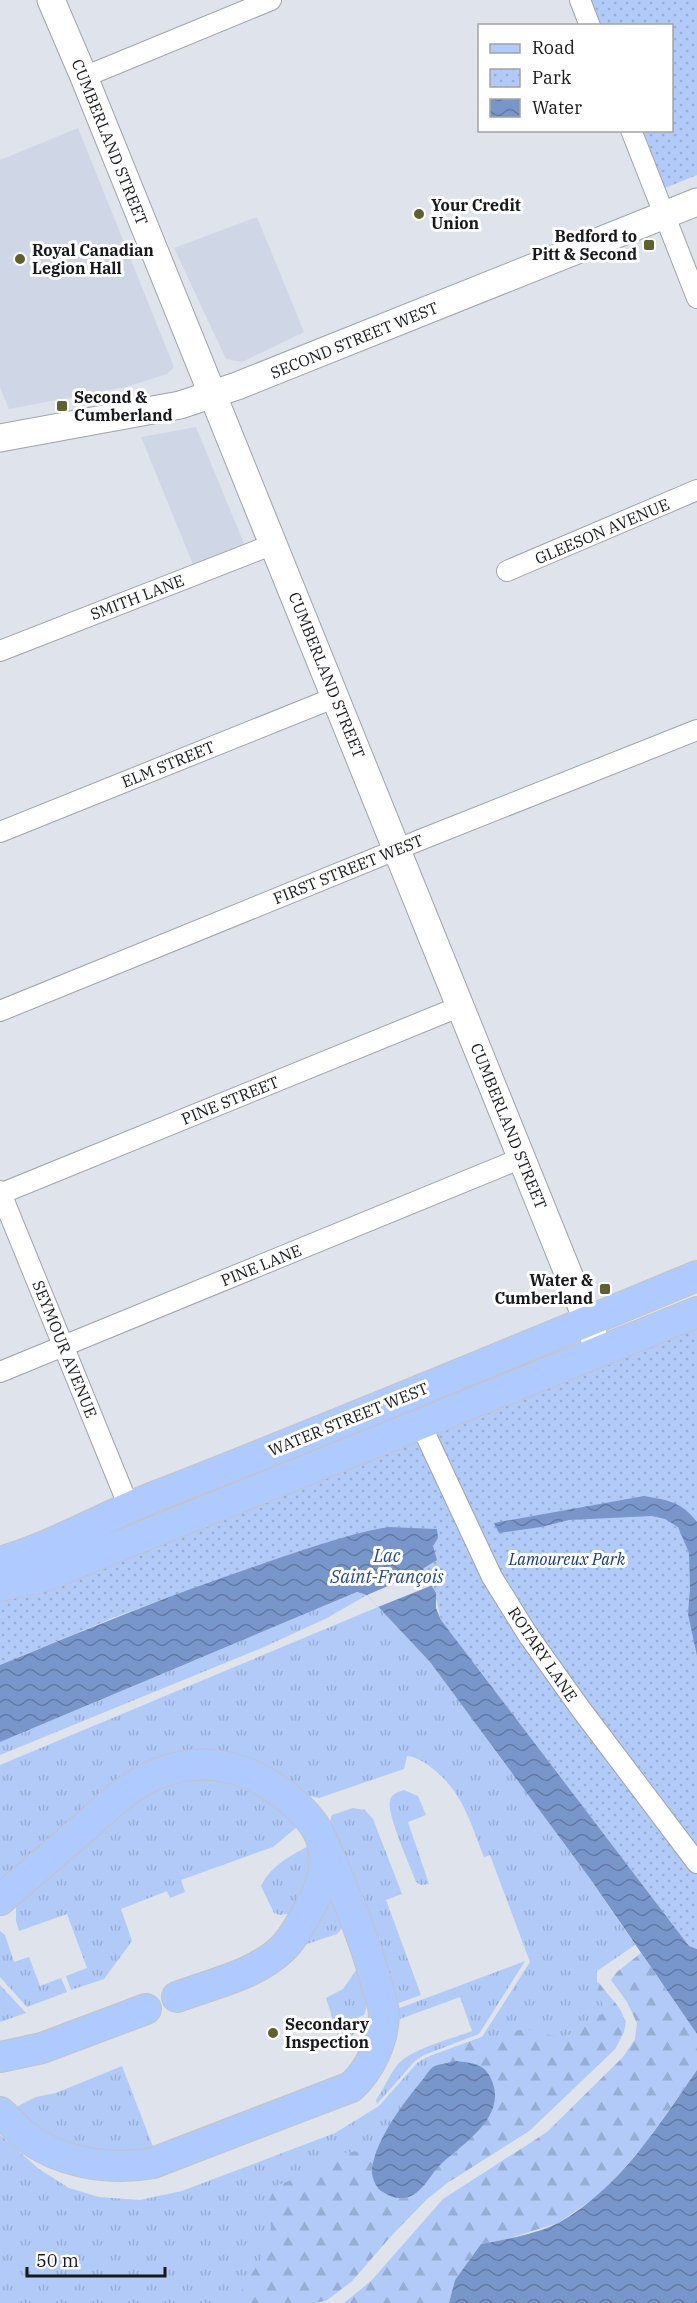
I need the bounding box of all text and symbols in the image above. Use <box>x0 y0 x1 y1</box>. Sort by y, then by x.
legend <box>478 24 673 132</box>
text: Road <box>532 36 575 59</box>
street label: CUMBERLAND STREET <box>68 56 152 228</box>
text: Park <box>532 66 572 89</box>
text: Water <box>532 96 582 119</box>
place label: Your Credit Union <box>431 195 521 233</box>
marker: Your Credit Union <box>412 207 426 221</box>
place label: Bedford to Pitt & Second <box>532 226 637 264</box>
marker: Bedford to Pitt & Second <box>642 238 656 252</box>
place label: Royal Canadian Legion Hall <box>32 240 154 278</box>
marker: Royal Canadian Legion Hall <box>13 252 27 266</box>
street label: SECOND STREET WEST <box>267 297 441 383</box>
place label: Second & Cumberland <box>74 387 173 425</box>
marker: Second & Cumberland <box>55 399 69 413</box>
street label: GLEESON AVENUE <box>532 494 672 568</box>
street label: SMITH LANE <box>87 570 187 624</box>
street label: CUMBERLAND STREET <box>285 589 369 761</box>
street label: ELM STREET <box>118 736 218 792</box>
street label: FIRST STREET WEST <box>270 830 426 908</box>
street label: CUMBERLAND STREET <box>467 1040 551 1212</box>
street label: PINE STREET <box>178 1071 282 1129</box>
street label: PINE LANE <box>218 1240 304 1290</box>
place label: Water & Cumberland <box>494 1270 593 1308</box>
street label: SEYMOUR AVENUE <box>28 1277 102 1421</box>
marker: Water & Cumberland <box>598 1282 612 1296</box>
street label: WATER STREET WEST <box>265 1378 431 1460</box>
water label: Lac Saint-François <box>329 1544 444 1588</box>
park label: Lamoureux Park <box>508 1549 626 1569</box>
street label: ROTARY LANE <box>504 1603 582 1705</box>
place label: Secondary Inspection <box>285 2014 370 2052</box>
marker: Secondary Inspection <box>266 2026 280 2040</box>
scale bar <box>27 2240 165 2278</box>
text: 50 m <box>36 2249 79 2272</box>

